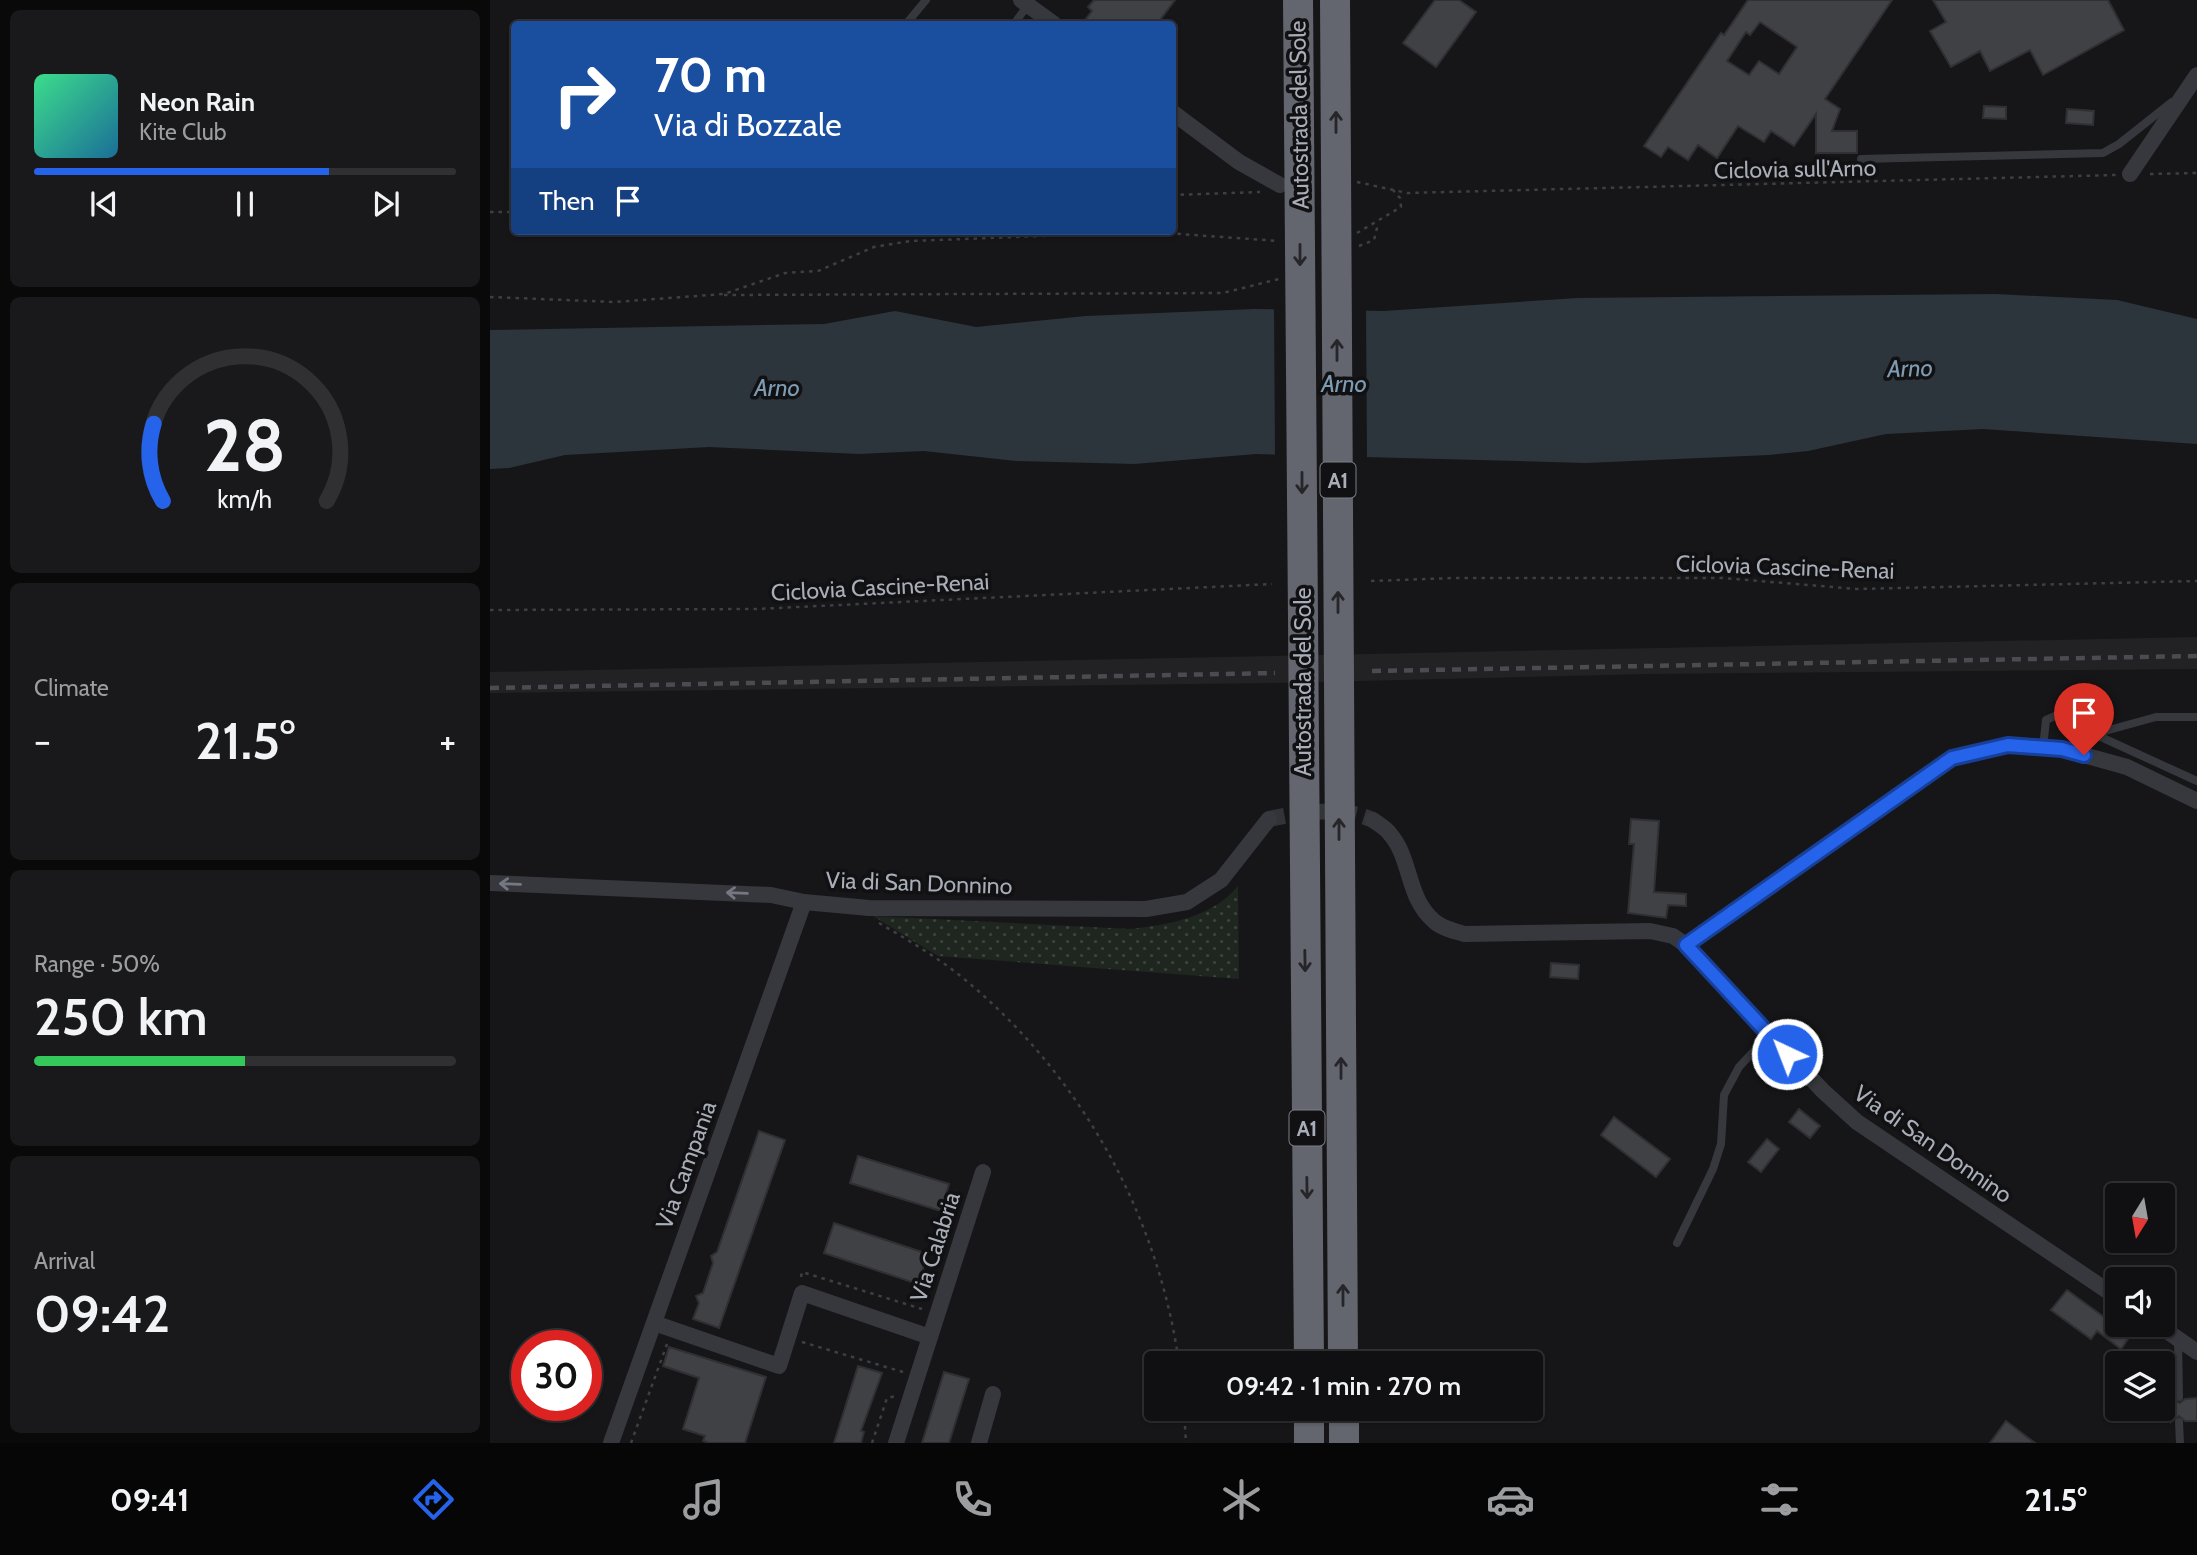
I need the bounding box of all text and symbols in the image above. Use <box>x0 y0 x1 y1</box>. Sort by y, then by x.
street label: Autostrada del Sole <box>1283 20 1315 210</box>
text: 70 m <box>654 45 767 104</box>
icon: right <box>539 49 630 140</box>
text: Neon Rain <box>139 86 255 118</box>
text: Via di Bozzale <box>654 105 842 144</box>
one-way arrow <box>1329 111 1343 134</box>
text: Kite Club <box>139 118 226 146</box>
street label: Ciclovia sull'Arno <box>1714 154 1876 184</box>
icon: arrive <box>609 182 647 220</box>
icon: previous <box>85 185 123 223</box>
icon: pause <box>226 185 264 223</box>
icon: next <box>367 185 405 223</box>
text: Then <box>539 185 595 217</box>
one-way arrow <box>1293 243 1307 266</box>
one-way arrow <box>1330 338 1344 361</box>
water label: Arno <box>1886 353 1933 383</box>
water label: Arno <box>1320 369 1367 398</box>
water label: Arno <box>753 373 800 402</box>
text: 28 <box>204 401 286 489</box>
road number: A1 <box>1320 462 1356 498</box>
one-way arrow <box>1295 471 1309 494</box>
text: km/h <box>218 484 272 514</box>
street label: Ciclovia Cascine-Renai <box>1675 549 1895 585</box>
street label: Ciclovia Cascine-Renai <box>770 567 990 607</box>
street label: Autostrada del Sole <box>1289 587 1317 776</box>
one-way arrow <box>1331 590 1345 613</box>
text: Climate <box>34 674 109 702</box>
pin <box>2054 683 2114 755</box>
icon: arrive <box>2065 694 2103 732</box>
text: 21.5° <box>195 709 295 772</box>
text: − <box>34 717 51 764</box>
text: + <box>439 717 456 764</box>
one-way arrow <box>1332 818 1346 841</box>
street label: Via di San Donnino <box>825 866 1013 900</box>
one-way arrow <box>498 877 521 890</box>
one-way arrow <box>726 887 749 900</box>
one-way arrow <box>1298 949 1312 972</box>
text: Range · 50% <box>34 950 160 978</box>
text: 250 km <box>34 985 208 1048</box>
position arrow <box>1750 1017 1824 1091</box>
one-way arrow <box>1334 1056 1348 1079</box>
street label: Via di San Donnino <box>1848 1079 2018 1209</box>
street label: Via Campania <box>650 1097 722 1233</box>
road number: A1 <box>1290 1110 1324 1146</box>
one-way arrow <box>1300 1177 1314 1200</box>
north arrow <box>2105 1183 2175 1253</box>
map controls <box>2105 1183 2175 1421</box>
street label: Via Calabria <box>904 1189 966 1305</box>
text: Arrival <box>34 1247 95 1275</box>
button: sound <box>2105 1267 2175 1337</box>
text: 09:42 <box>34 1282 170 1345</box>
one-way arrow <box>1336 1284 1350 1307</box>
speed limit sign: 30 <box>511 1330 602 1421</box>
button: layers <box>2105 1351 2175 1421</box>
text: 09:42 · 1 min · 270 m <box>1226 1370 1461 1402</box>
icon: directions <box>409 1475 458 1524</box>
icon: music <box>679 1475 728 1524</box>
icon: phone <box>948 1475 997 1524</box>
icon: climate <box>1217 1475 1266 1524</box>
icon: car <box>1486 1475 1535 1524</box>
icon: filters <box>1755 1475 1804 1524</box>
text: 09:41 <box>110 1480 189 1519</box>
text: 21.5° <box>2025 1480 2087 1519</box>

